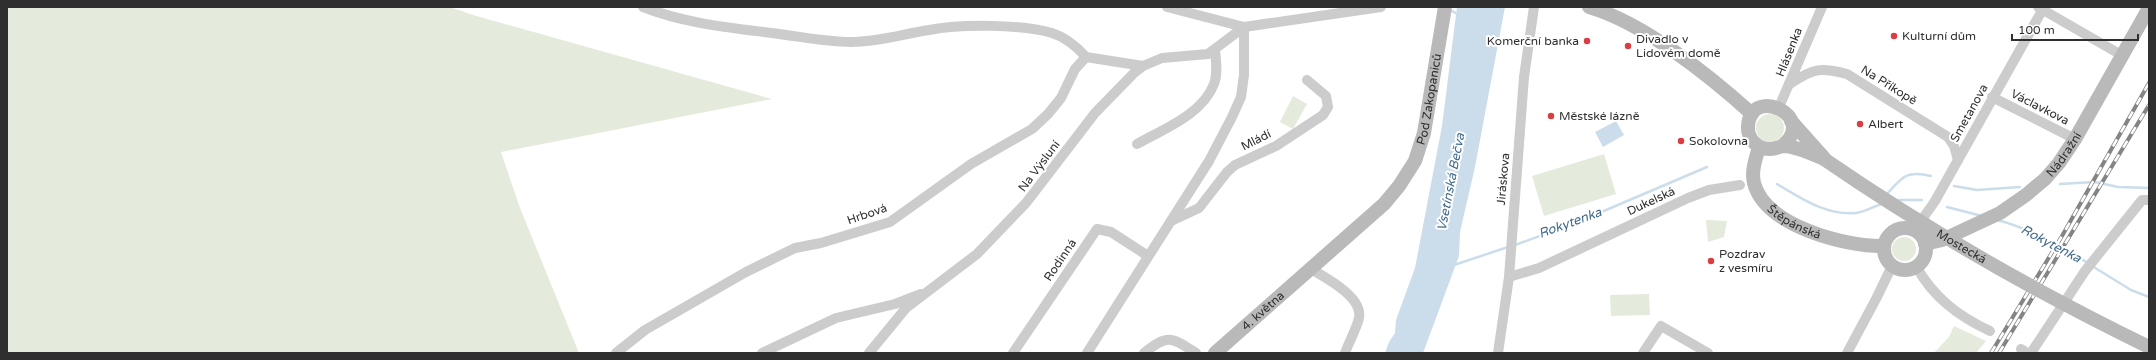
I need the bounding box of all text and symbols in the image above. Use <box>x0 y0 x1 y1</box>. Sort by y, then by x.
scale bar <box>2012 16 2138 42</box>
text: 100 m <box>2018 23 2055 37</box>
street label: Hlásenka <box>1773 25 1805 79</box>
place label: Kulturní dům <box>1902 29 1976 43</box>
marker: Kulturní dům <box>1889 31 1899 41</box>
place label: Divadlo v Lidovém domě <box>1636 32 1721 60</box>
place label: Komerční banka <box>1487 34 1579 48</box>
marker: Komerční banka <box>1582 36 1592 46</box>
marker: Divadlo v Lidovém domě <box>1623 41 1633 51</box>
street label: Pod Zakopaniců <box>1414 53 1444 147</box>
street label: Na Příkopě <box>1859 62 1920 108</box>
street label: Smetanova <box>1947 82 1991 144</box>
street label: Václavkova <box>2009 86 2071 128</box>
place label: Městské lázně <box>1559 109 1640 123</box>
marker: Městské lázně <box>1546 111 1556 121</box>
place label: Albert <box>1868 117 1904 131</box>
marker: Albert <box>1855 119 1865 129</box>
street label: Mládí <box>1239 127 1273 153</box>
street label: Nádražní <box>2043 130 2084 180</box>
water label: Vsetínská Bečva <box>1434 131 1468 232</box>
place label: Sokolovna <box>1689 134 1748 148</box>
marker: Sokolovna <box>1676 136 1686 146</box>
street label: Na Výsluní <box>1015 138 1063 194</box>
street label: Jiráskova <box>1494 152 1512 206</box>
street label: Dukelská <box>1625 184 1677 218</box>
street label: Hrbová <box>845 201 889 227</box>
street label: Štěpánská <box>1764 202 1823 242</box>
water label: Rokytenka <box>1536 204 1604 242</box>
water label: Rokytenka <box>2018 221 2084 267</box>
street label: Mostecká <box>1934 226 1989 267</box>
street label: Rodinná <box>1041 236 1079 284</box>
place label: Pozdrav z vesmíru <box>1719 247 1773 275</box>
marker: Pozdrav z vesmíru <box>1706 256 1716 266</box>
street label: 4. května <box>1239 288 1287 333</box>

